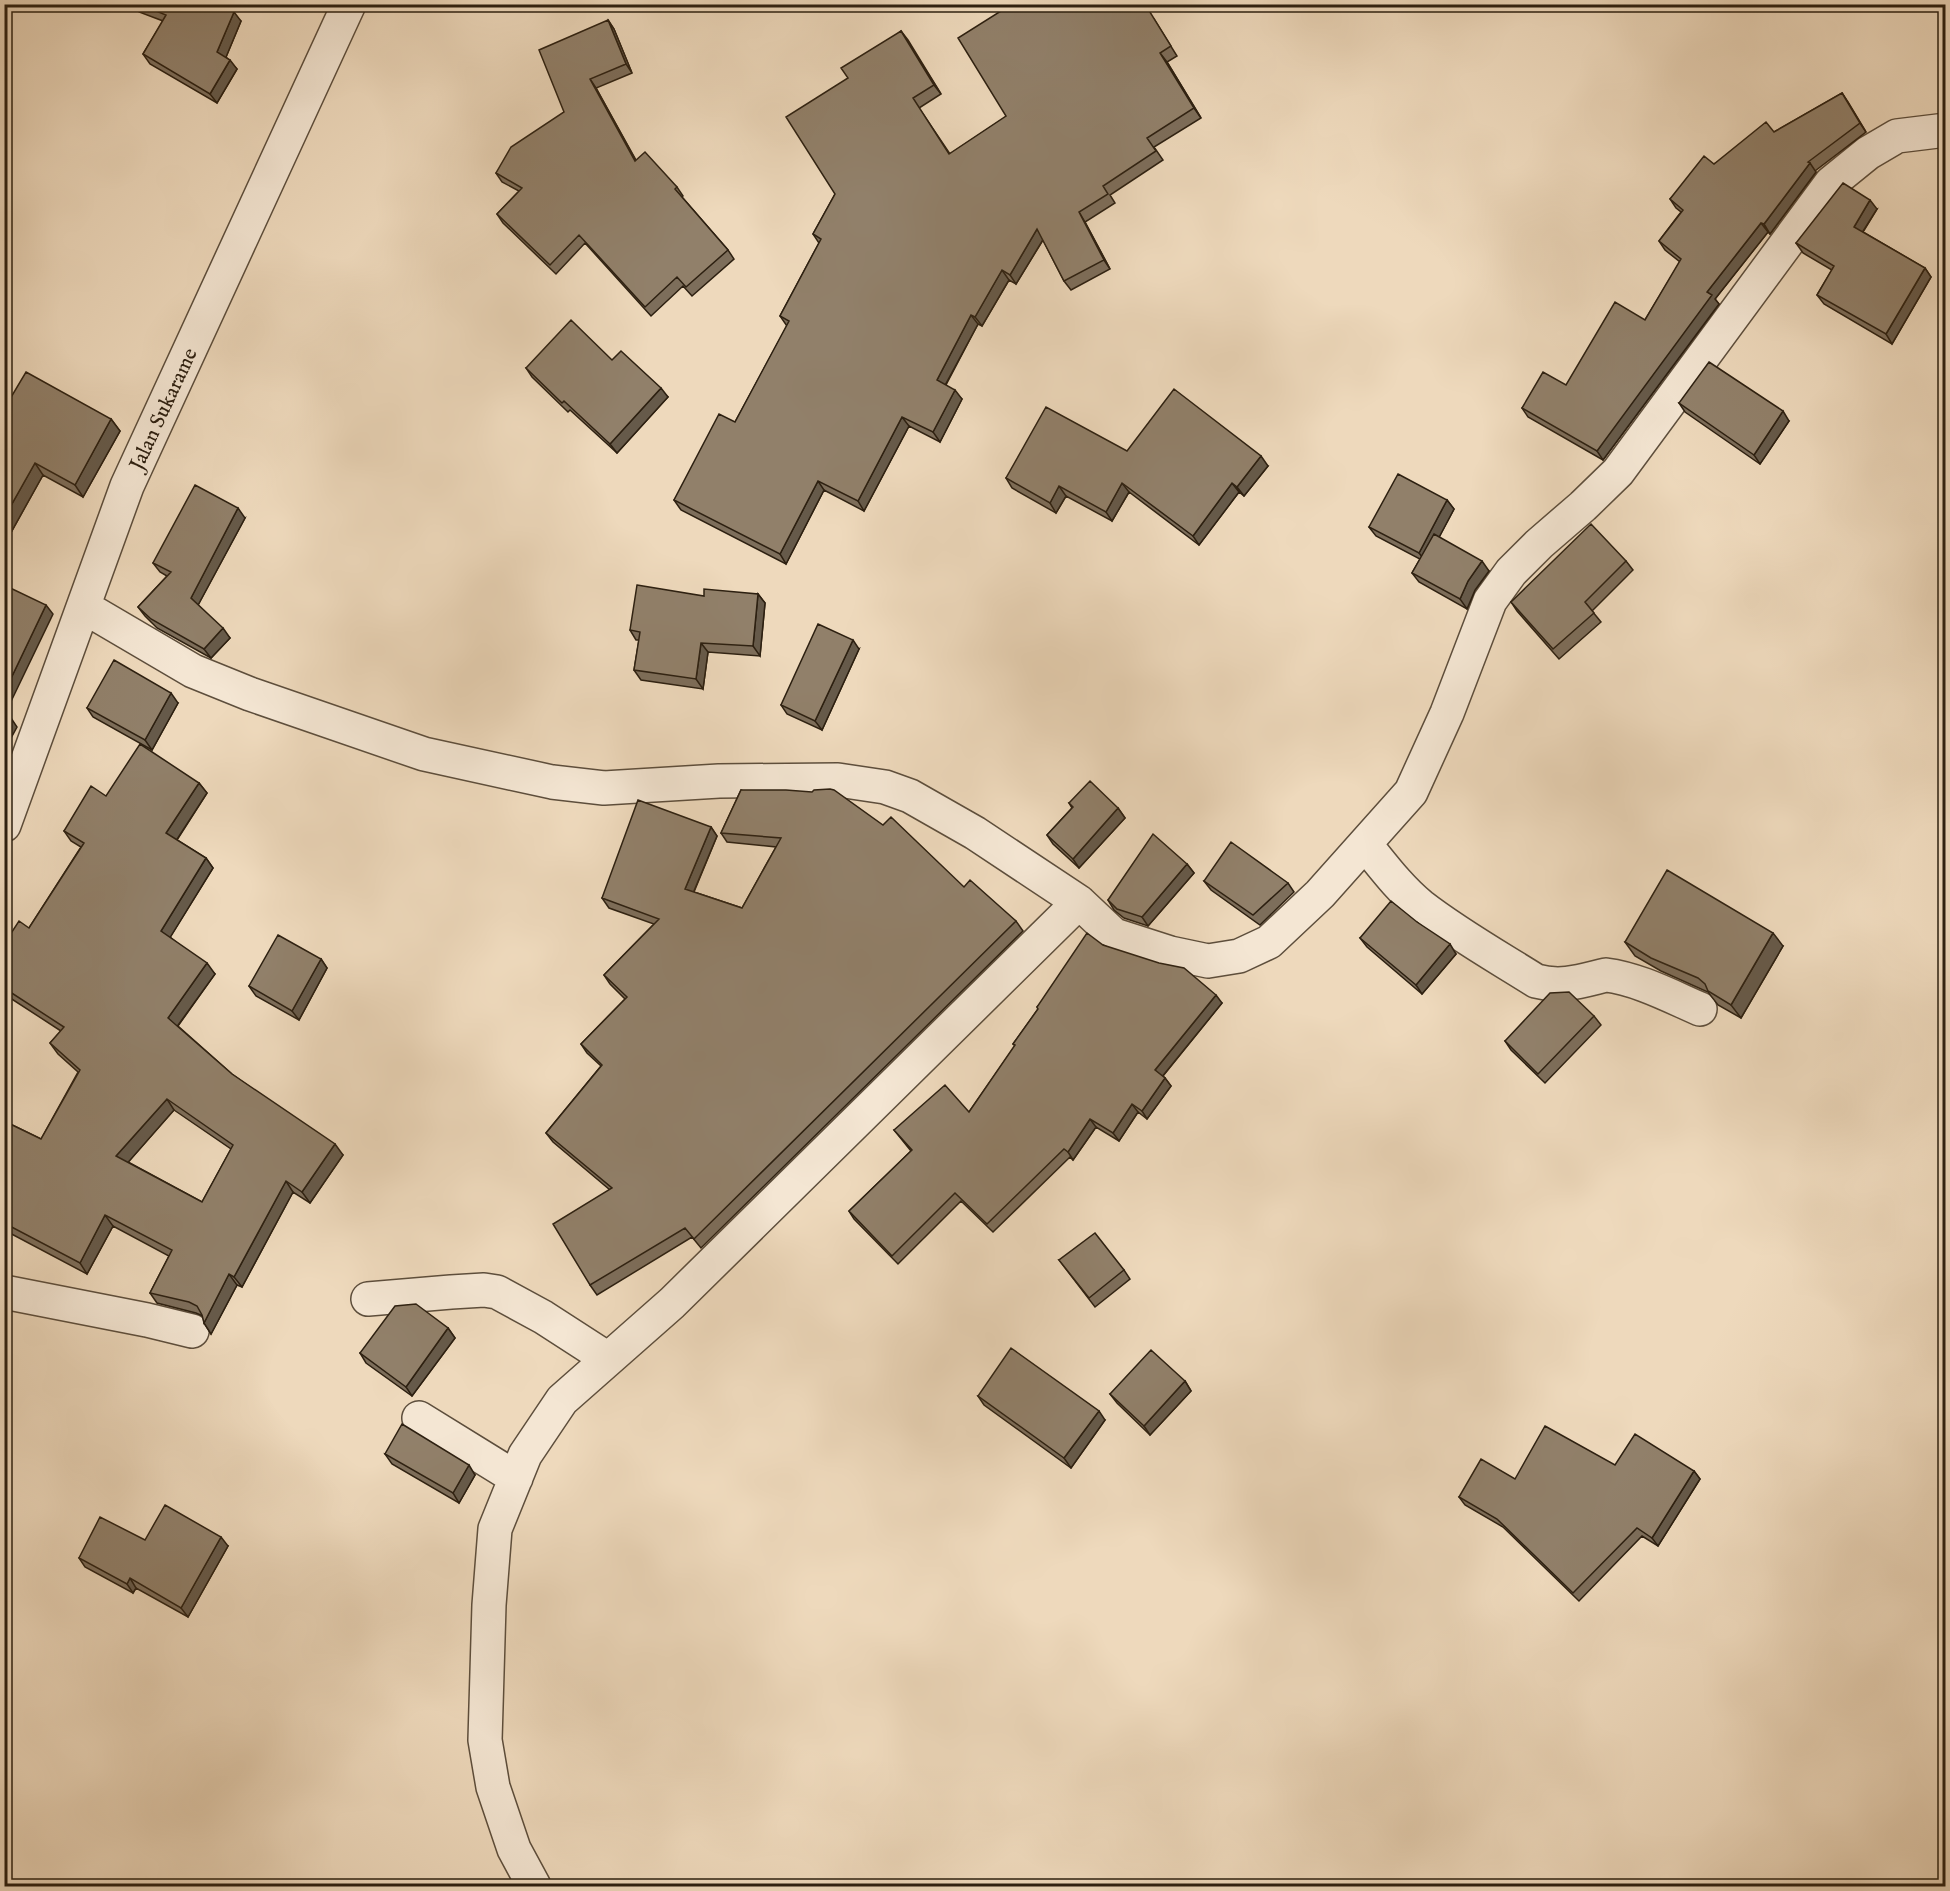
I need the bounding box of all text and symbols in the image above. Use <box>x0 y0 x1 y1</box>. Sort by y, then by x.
street label: Jalan Sukarame <box>123 344 205 477</box>

